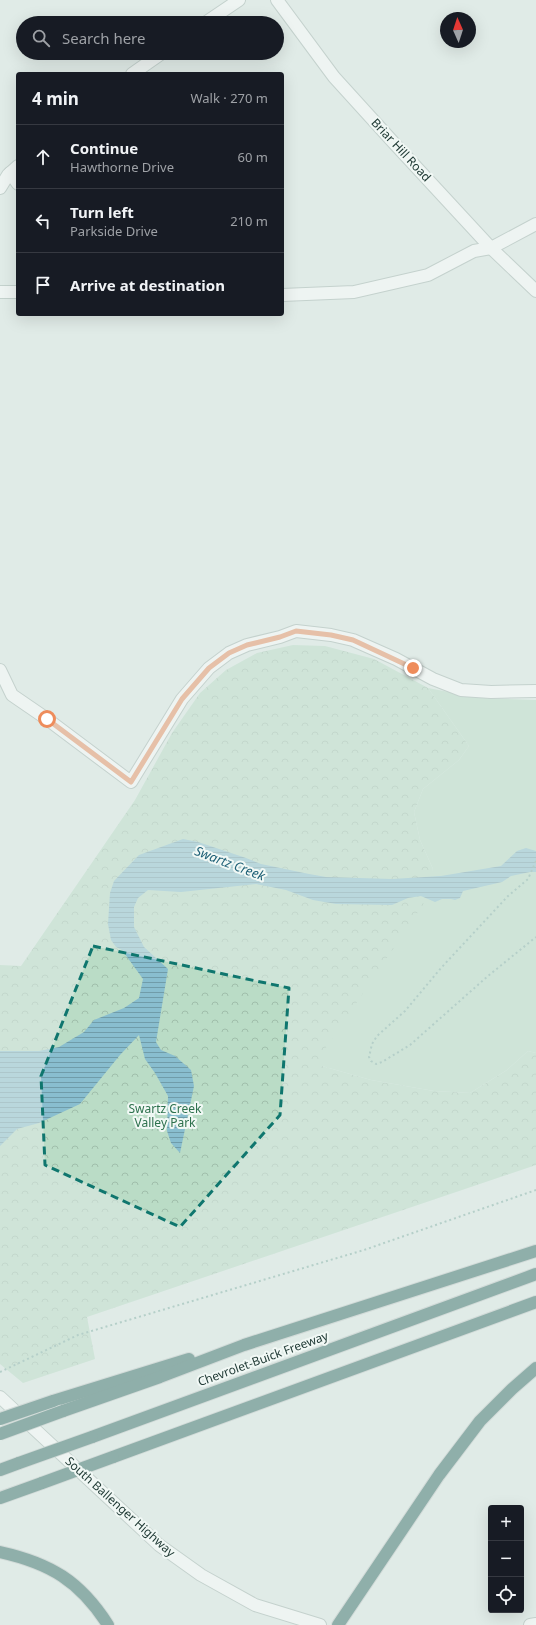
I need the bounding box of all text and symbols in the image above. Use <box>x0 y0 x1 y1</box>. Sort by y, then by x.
north arrow <box>440 12 476 48</box>
search box <box>16 16 284 60</box>
icon: search <box>30 27 52 49</box>
text: Search here <box>62 28 145 48</box>
text: 4 min <box>32 87 79 110</box>
text: Walk · 270 m <box>190 89 268 107</box>
street label: Briar Hill Road <box>368 114 435 185</box>
text: Continue <box>70 138 138 158</box>
icon: ahead <box>32 146 54 168</box>
text: 60 m <box>238 148 268 166</box>
text: Hawthorne Drive <box>70 158 174 176</box>
text: Turn left <box>70 202 134 222</box>
icon: left <box>32 210 54 232</box>
text: 210 m <box>230 212 268 230</box>
text: Parkside Drive <box>70 222 158 240</box>
icon: arrive <box>32 274 54 296</box>
text: Arrive at destination <box>70 275 225 295</box>
route end <box>404 659 422 677</box>
route start <box>38 710 56 728</box>
water label: Swartz Creek <box>192 841 268 885</box>
park label: Swartz Creek Valley Park <box>128 1100 202 1131</box>
street label: Chevrolet-Buick Freeway <box>195 1327 331 1390</box>
street label: South Ballenger Highway <box>62 1453 180 1561</box>
map controls <box>488 1505 524 1613</box>
button: + <box>488 1505 524 1541</box>
button: − <box>488 1541 524 1577</box>
button: locate <box>488 1577 524 1613</box>

